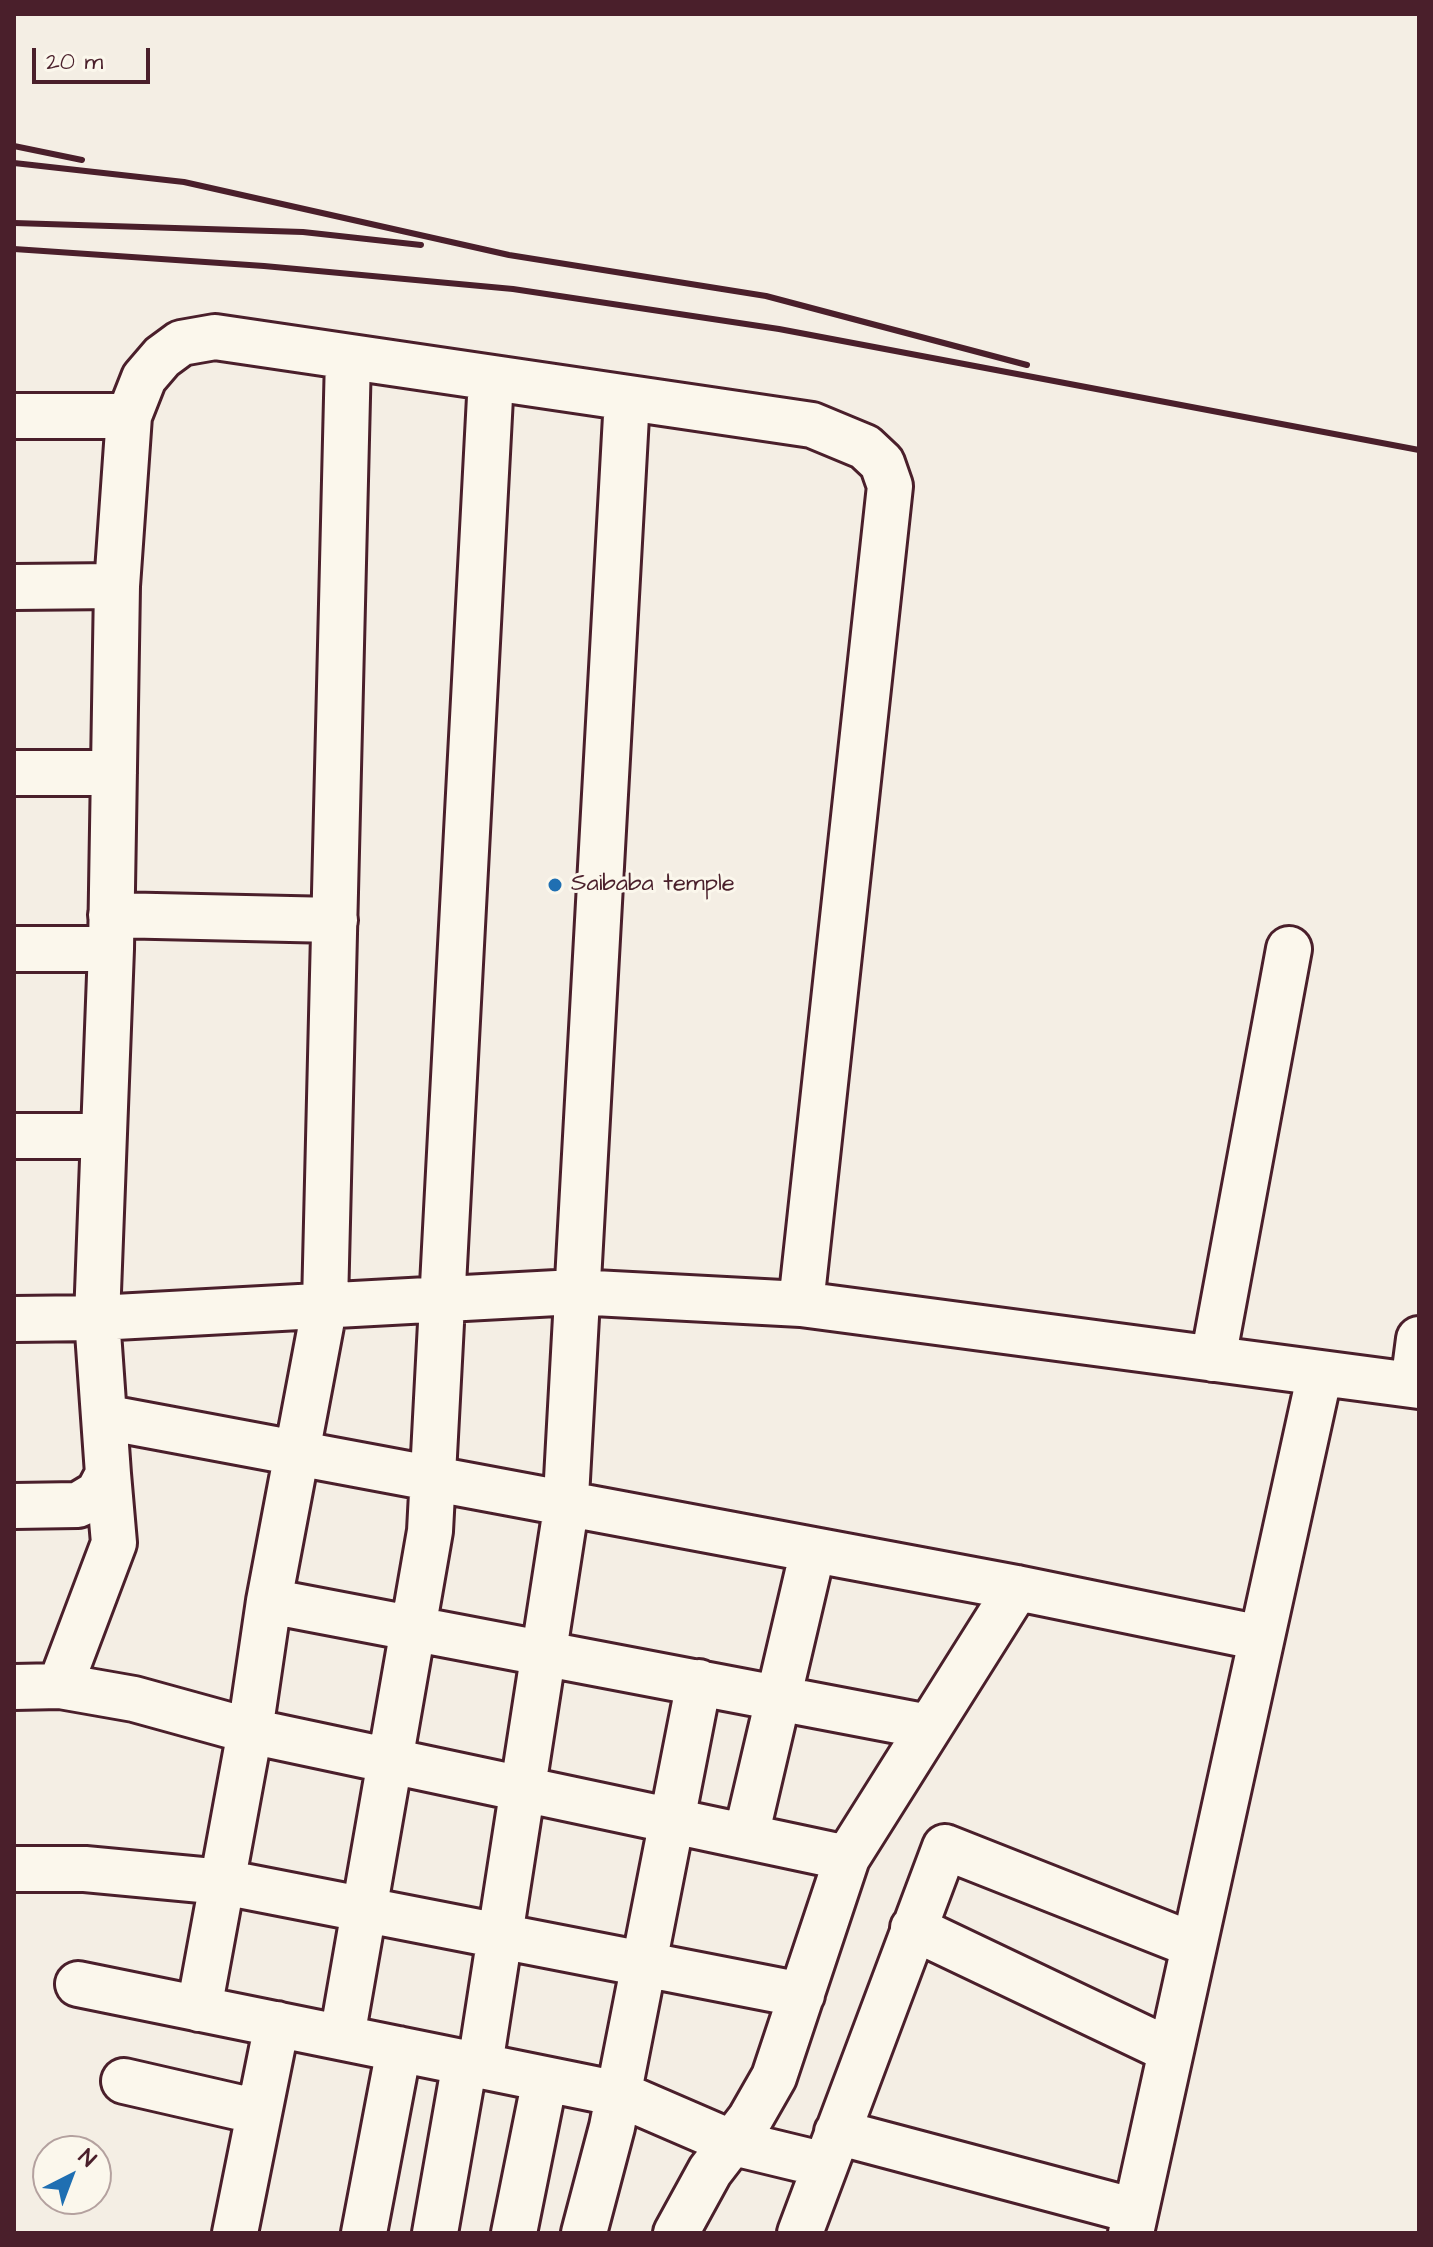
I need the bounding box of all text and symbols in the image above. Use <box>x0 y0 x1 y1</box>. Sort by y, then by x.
scale bar <box>36 32 154 82</box>
text: 20 m <box>46 45 103 79</box>
place label: Saibaba temple <box>571 871 735 899</box>
marker: Saibaba temple <box>546 876 564 894</box>
north arrow <box>32 2135 112 2215</box>
text: N <box>72 2142 103 2174</box>

